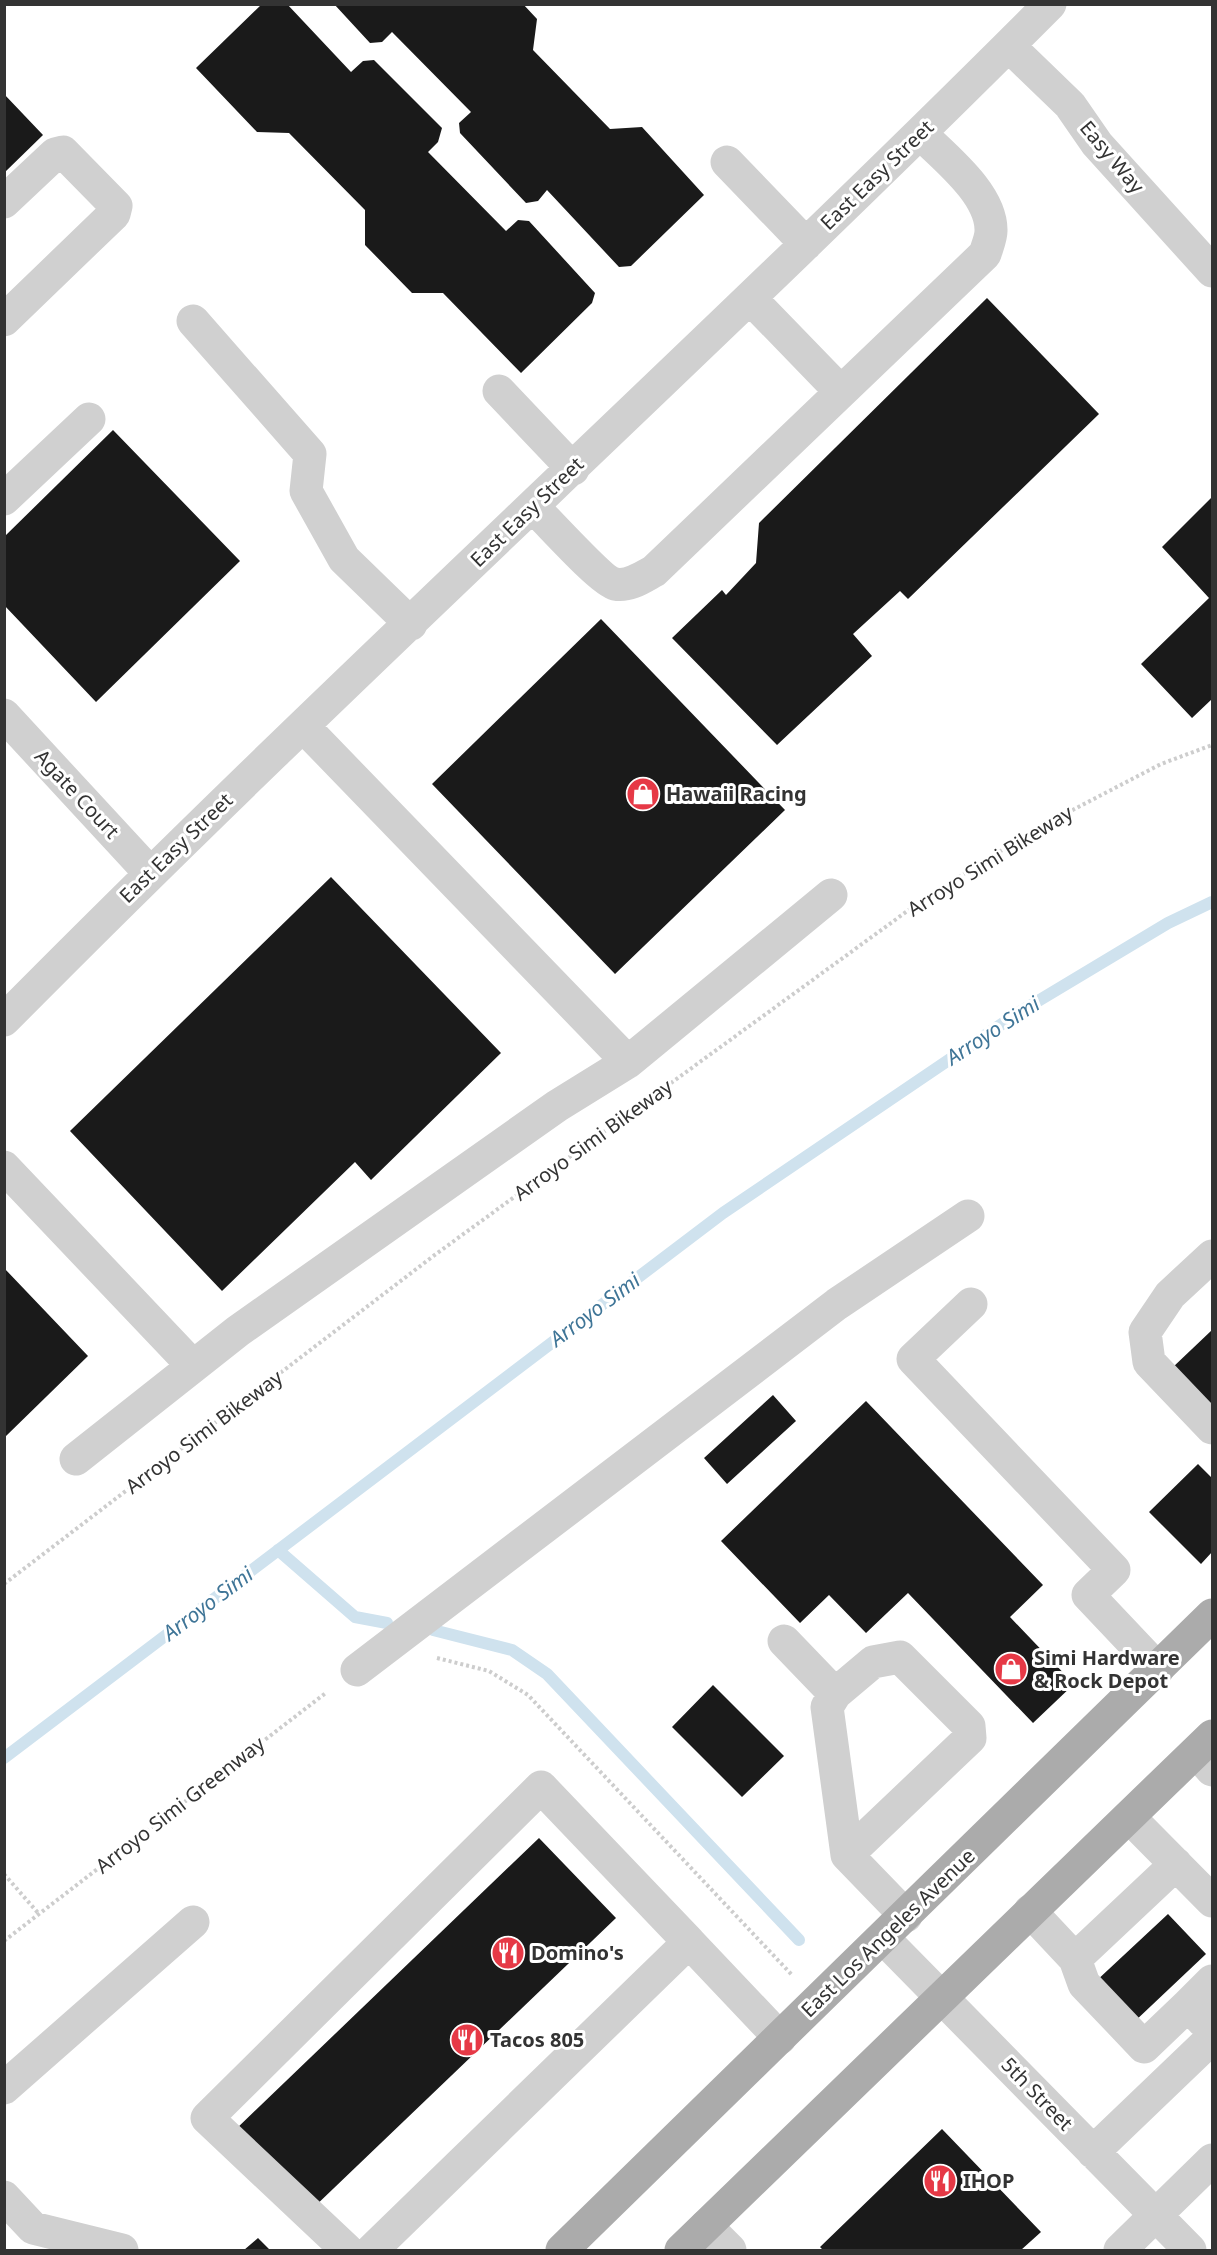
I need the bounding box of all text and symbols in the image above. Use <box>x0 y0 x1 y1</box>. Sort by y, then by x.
street label: East Easy Street <box>814 114 939 236</box>
street label: Easy Way <box>1074 115 1151 199</box>
street label: East Easy Street <box>464 451 589 573</box>
street label: Agate Court <box>29 743 126 844</box>
shop icon: Hawaii Racing <box>625 776 661 812</box>
place label: Hawaii Racing <box>666 780 807 807</box>
street label: East Easy Street <box>113 787 238 909</box>
street label: Arroyo Simi Bikeway <box>902 798 1078 922</box>
water label: Arroyo Simi <box>939 989 1045 1072</box>
street label: Arroyo Simi Bikeway <box>508 1072 678 1206</box>
water label: Arroyo Simi <box>542 1266 646 1354</box>
street label: Arroyo Simi Bikeway <box>120 1363 288 1500</box>
water label: Arroyo Simi <box>155 1560 259 1648</box>
place label: Simi Hardware & Rock Depot <box>1034 1644 1180 1694</box>
shop icon: Simi Hardware & Rock Depot <box>993 1651 1029 1687</box>
street label: Arroyo Simi Greenway <box>90 1730 270 1879</box>
street label: East Los Angeles Avenue <box>795 1842 980 2023</box>
restaurant icon: Domino's <box>490 1935 526 1971</box>
place label: Domino's <box>531 1939 624 1966</box>
restaurant icon: Tacos 805 <box>449 2022 485 2058</box>
place label: Tacos 805 <box>490 2026 584 2053</box>
street label: 5th Street <box>996 2051 1079 2136</box>
restaurant icon: IHOP <box>922 2163 958 2199</box>
place label: IHOP <box>963 2167 1014 2194</box>

